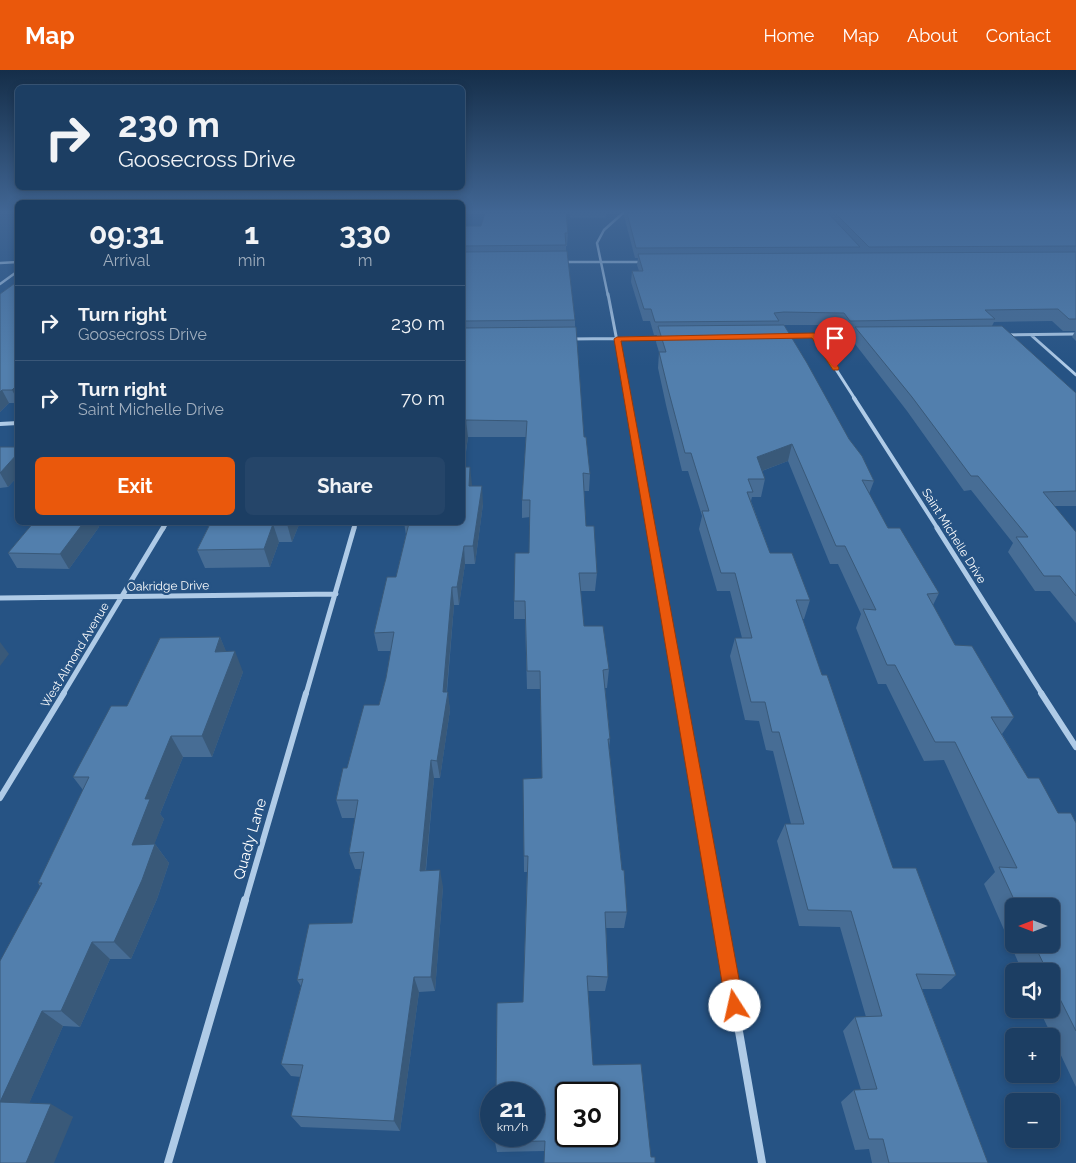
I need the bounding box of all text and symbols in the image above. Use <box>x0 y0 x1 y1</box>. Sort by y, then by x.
text: Map <box>25 21 75 50</box>
text: Home <box>763 25 814 46</box>
text: Map <box>842 25 879 46</box>
text: About <box>907 25 958 46</box>
text: Contact <box>986 25 1051 46</box>
text: 230 m <box>118 104 220 145</box>
icon: right <box>35 105 100 170</box>
text: Goosecross Drive <box>118 146 295 172</box>
text: 09:31 <box>89 216 164 251</box>
text: 1 <box>244 216 259 251</box>
text: 330 <box>339 216 391 251</box>
text: Arrival <box>103 251 150 270</box>
text: min <box>238 251 265 270</box>
text: m <box>358 251 373 270</box>
text: Turn right <box>78 303 167 325</box>
icon: right <box>35 309 63 337</box>
text: 230 m <box>391 312 445 334</box>
pin <box>814 317 856 368</box>
icon: arrive <box>821 324 849 352</box>
text: Goosecross Drive <box>78 325 207 344</box>
text: Turn right <box>78 378 167 400</box>
icon: right <box>35 384 63 412</box>
text: 70 m <box>401 387 445 409</box>
text: Saint Michelle Drive <box>78 400 224 419</box>
button: Exit <box>35 457 235 515</box>
button: Share <box>245 457 445 515</box>
street label: Saint Michelle Drive <box>919 486 989 586</box>
street label: Oakridge Drive <box>127 578 209 594</box>
street label: West Almond Avenue <box>38 600 112 710</box>
street label: Quady Lane <box>230 796 270 882</box>
north arrow <box>1005 898 1060 952</box>
map controls <box>1005 898 1060 1148</box>
button: sound <box>1005 963 1060 1018</box>
position arrow <box>708 979 760 1031</box>
button: + <box>1005 1028 1060 1083</box>
speed limit sign: 30 <box>555 1082 620 1147</box>
text: 21 <box>499 1093 526 1123</box>
button: − <box>1005 1093 1060 1148</box>
text: km/h <box>497 1120 528 1134</box>

